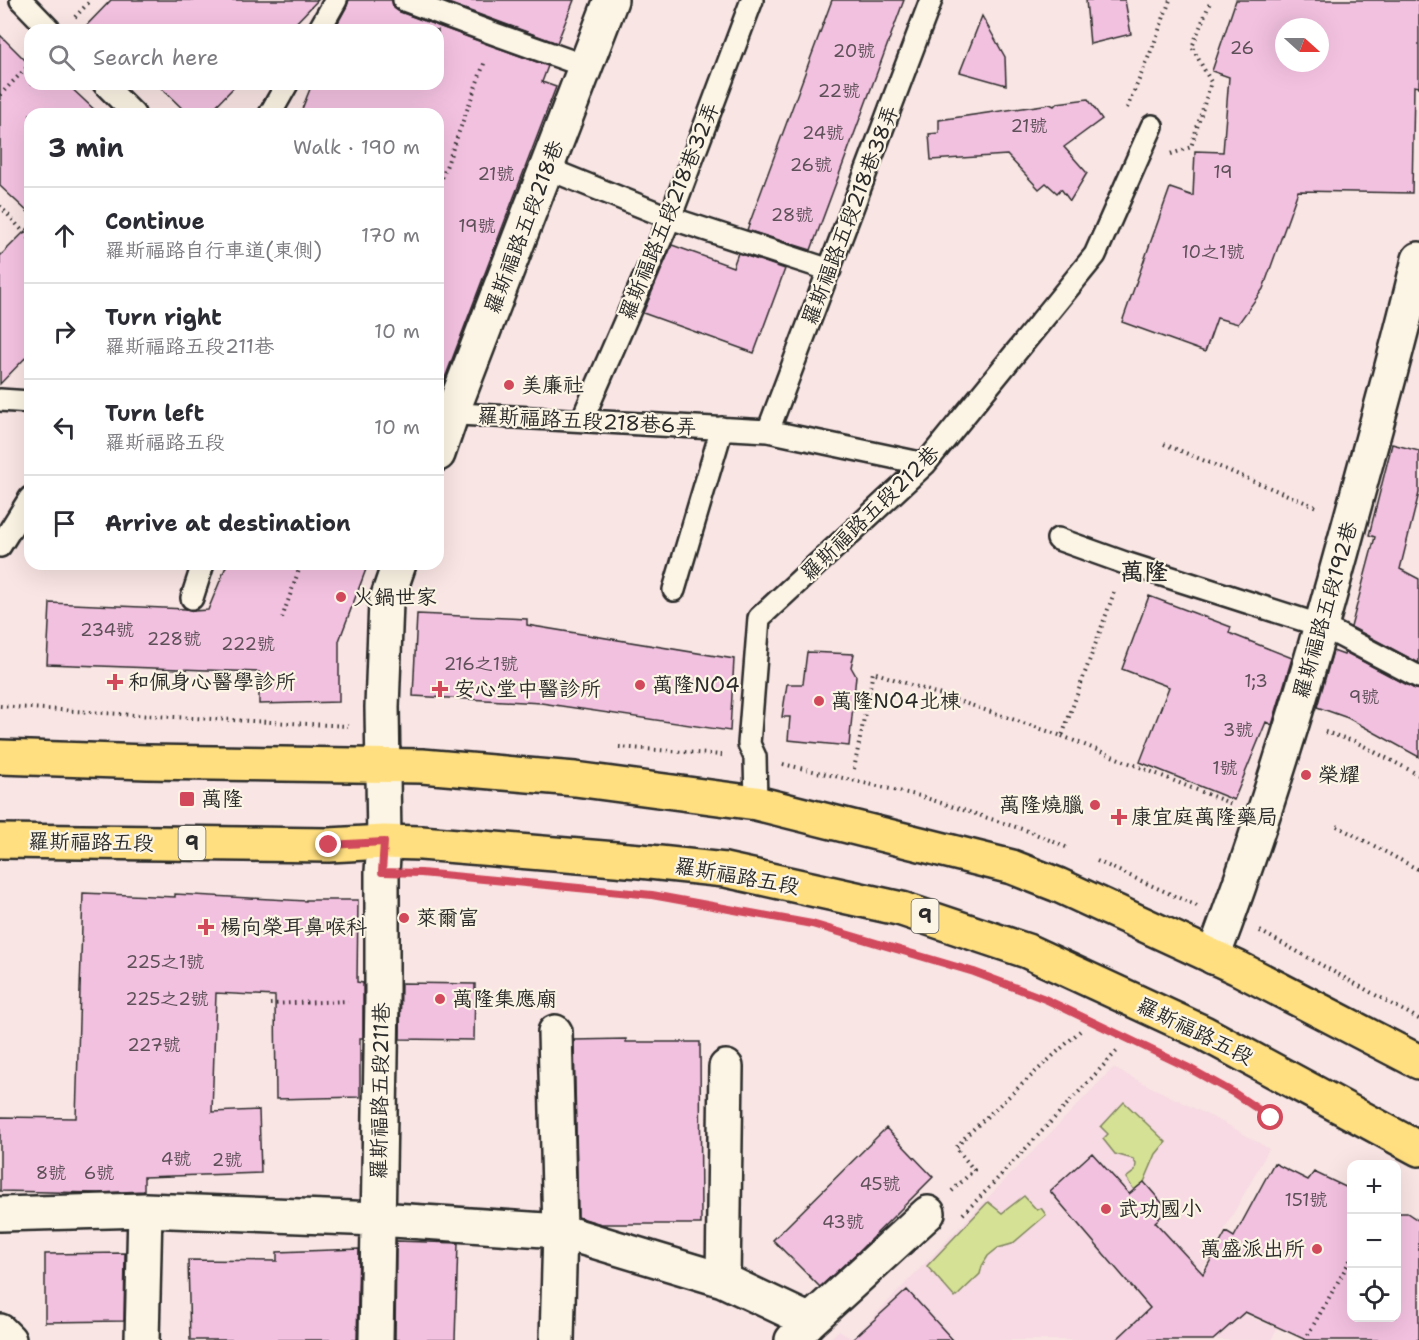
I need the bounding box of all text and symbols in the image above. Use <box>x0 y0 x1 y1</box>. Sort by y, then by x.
north arrow <box>1275 18 1329 72</box>
search box <box>24 24 444 90</box>
house number: 26 <box>1230 36 1254 60</box>
house number: 20號 <box>833 39 875 63</box>
icon: search <box>45 41 78 74</box>
text: Search here <box>93 43 219 72</box>
house number: 22號 <box>818 79 860 103</box>
street label: 羅斯福路五段218巷32弄 <box>612 98 726 324</box>
street label: 羅斯福路五段218巷38弄 <box>795 101 905 329</box>
house number: 21號 <box>1010 114 1048 138</box>
house number: 24號 <box>802 121 844 145</box>
text: 3 min <box>48 130 124 165</box>
text: Walk · 190 m <box>293 134 420 160</box>
street label: 羅斯福路五段218巷 <box>478 136 570 318</box>
house number: 26號 <box>790 153 832 177</box>
house number: 19 <box>1213 160 1233 184</box>
house number: 21號 <box>477 162 515 186</box>
house number: 28號 <box>771 203 813 227</box>
text: Continue <box>105 207 205 236</box>
house number: 19號 <box>458 214 496 238</box>
icon: ahead <box>48 219 81 252</box>
text: 170 m <box>361 222 420 248</box>
text: 羅斯福路自行車道(東側) <box>105 237 322 263</box>
house number: 10之1號 <box>1181 240 1245 264</box>
text: Turn right <box>105 303 222 332</box>
icon: right <box>48 315 81 348</box>
text: 10 m <box>374 318 420 344</box>
text: 羅斯福路五段211巷 <box>105 333 274 359</box>
place label: 美廉社 <box>521 371 584 399</box>
marker: 美廉社 <box>502 378 516 392</box>
text: Turn left <box>105 399 204 428</box>
street label: 羅斯福路五段218巷6弄 <box>477 401 697 441</box>
icon: left <box>48 411 81 444</box>
text: 10 m <box>374 414 420 440</box>
text: 羅斯福路五段 <box>105 429 225 455</box>
street label: 羅斯福路五段212巷 <box>794 439 946 587</box>
icon: arrive <box>48 507 81 540</box>
text: Arrive at destination <box>105 509 351 538</box>
street label: 羅斯福路五段192巷 <box>1286 518 1364 702</box>
district label: 萬隆 <box>1120 556 1168 588</box>
place label: 火鍋世家 <box>353 583 437 611</box>
marker: 火鍋世家 <box>334 590 348 604</box>
house number: 234號 <box>80 618 134 642</box>
house number: 228號 <box>147 627 201 651</box>
house number: 222號 <box>221 632 275 656</box>
house number: 216之1號 <box>444 652 518 676</box>
place label: 和佩身心醫學診所 <box>128 668 296 696</box>
house number: 1;3 <box>1244 669 1268 693</box>
place label: 萬隆NO4 <box>652 671 740 699</box>
marker: 和佩身心醫學診所 <box>106 673 124 691</box>
place label: 安心堂中醫診所 <box>454 675 601 703</box>
marker: 萬隆NO4 <box>633 678 647 692</box>
marker: 安心堂中醫診所 <box>431 680 449 698</box>
house number: 9號 <box>1349 685 1379 709</box>
place label: 萬隆NO4北棟 <box>831 687 961 715</box>
marker: 萬隆NO4北棟 <box>812 694 826 708</box>
house number: 3號 <box>1223 718 1253 742</box>
house number: 1號 <box>1212 756 1238 780</box>
place label: 榮耀 <box>1318 761 1360 789</box>
marker: 榮耀 <box>1299 768 1313 782</box>
place label: 萬隆 <box>201 785 243 813</box>
marker: 萬隆 <box>178 790 196 808</box>
place label: 萬隆燒臘 <box>999 791 1084 819</box>
marker: 萬隆燒臘 <box>1088 798 1102 812</box>
place label: 康宜庭萬隆藥局 <box>1131 803 1278 831</box>
marker: 康宜庭萬隆藥局 <box>1112 810 1126 824</box>
road number: 9 <box>178 826 206 860</box>
street label: 羅斯福路五段 <box>28 827 154 857</box>
route end <box>315 831 341 857</box>
street label: 羅斯福路五段 <box>673 851 801 901</box>
road number: 9 <box>912 899 938 933</box>
place label: 萊爾富 <box>416 904 479 932</box>
marker: 萊爾富 <box>397 911 411 925</box>
place label: 楊向榮耳鼻喉科 <box>220 913 367 941</box>
marker: 楊向榮耳鼻喉科 <box>197 918 215 936</box>
house number: 225之1號 <box>126 950 204 974</box>
place label: 萬隆集應廟 <box>452 985 557 1013</box>
house number: 225之2號 <box>125 987 209 1011</box>
street label: 羅斯福路五段 <box>1132 991 1258 1071</box>
marker: 萬隆集應廟 <box>433 992 447 1006</box>
street label: 羅斯福路五段211巷 <box>364 1002 396 1180</box>
house number: 227號 <box>127 1033 181 1057</box>
route start <box>1257 1104 1283 1130</box>
house number: 4號 <box>161 1147 191 1171</box>
house number: 2號 <box>212 1148 242 1172</box>
map controls <box>1347 1160 1401 1322</box>
button: + <box>1347 1160 1401 1214</box>
house number: 8號 <box>36 1161 66 1185</box>
house number: 6號 <box>84 1161 114 1185</box>
house number: 45號 <box>859 1172 901 1196</box>
house number: 151號 <box>1284 1188 1328 1212</box>
place label: 武功國小 <box>1118 1195 1202 1223</box>
marker: 武功國小 <box>1099 1202 1113 1216</box>
house number: 43號 <box>822 1210 864 1234</box>
button: − <box>1347 1214 1401 1268</box>
place label: 萬盛派出所 <box>1200 1235 1305 1263</box>
marker: 萬盛派出所 <box>1310 1242 1324 1256</box>
button: locate <box>1347 1268 1401 1322</box>

